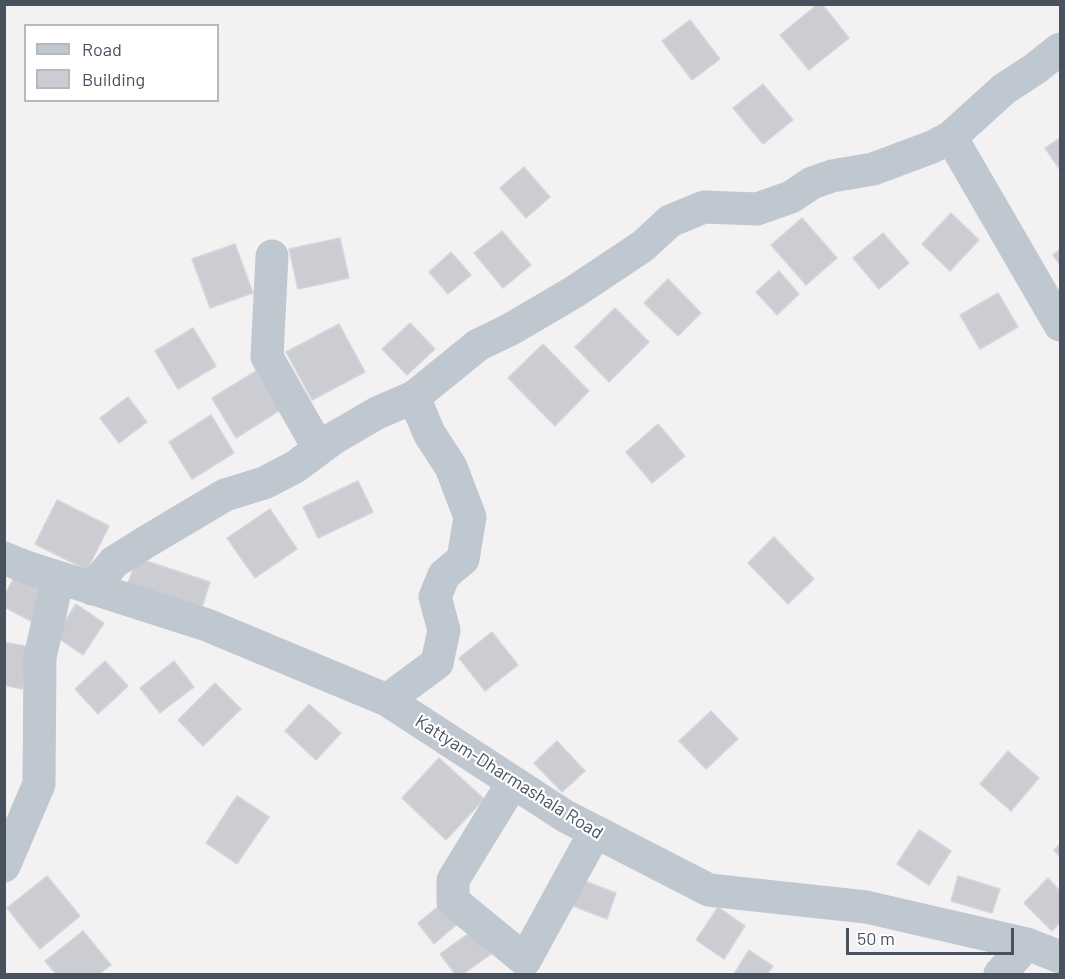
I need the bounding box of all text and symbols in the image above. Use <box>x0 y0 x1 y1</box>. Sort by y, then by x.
legend <box>24 24 219 102</box>
text: Road <box>82 38 122 60</box>
text: Building <box>82 68 145 90</box>
street label: Kattyam-Dharmashala Road <box>411 710 607 844</box>
scale bar <box>849 916 1017 954</box>
text: 50 m <box>857 927 895 949</box>

